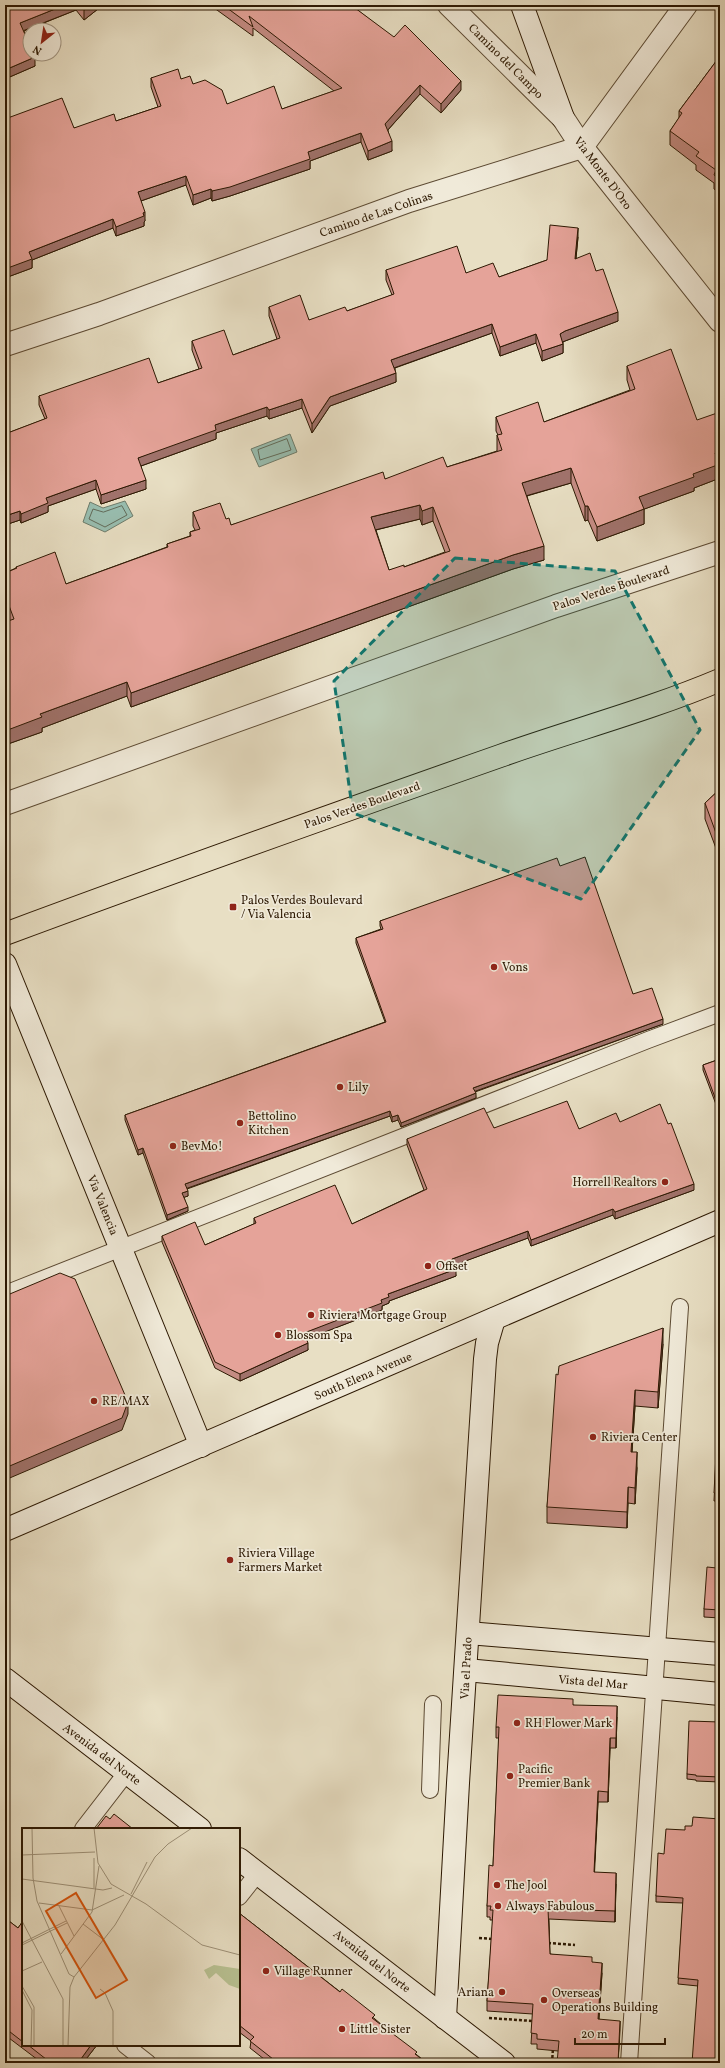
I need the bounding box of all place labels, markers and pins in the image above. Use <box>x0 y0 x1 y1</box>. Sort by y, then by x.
place label: Palos Verdes Boulevard / Via Valencia <box>241 893 363 923</box>
marker: Palos Verdes Boulevard / Via Valencia <box>228 902 238 912</box>
place label: Vons <box>502 960 528 976</box>
marker: Vons <box>489 962 499 972</box>
place label: Lily <box>348 1080 369 1096</box>
marker: Lily <box>335 1082 345 1092</box>
place label: Bettolino Kitchen <box>248 1109 296 1139</box>
marker: Bettolino Kitchen <box>235 1118 245 1128</box>
place label: BevMo! <box>181 1139 223 1155</box>
marker: BevMo! <box>168 1141 178 1151</box>
place label: Horrell Realtors <box>572 1175 657 1191</box>
marker: Horrell Realtors <box>660 1177 670 1187</box>
place label: Offset <box>436 1259 468 1275</box>
marker: Offset <box>423 1261 433 1271</box>
place label: Riviera Mortgage Group <box>319 1308 447 1324</box>
marker: Riviera Mortgage Group <box>306 1310 316 1320</box>
place label: Blossom Spa <box>286 1328 353 1344</box>
marker: Blossom Spa <box>273 1330 283 1340</box>
place label: RE/MAX <box>102 1394 149 1410</box>
marker: RE/MAX <box>89 1396 99 1406</box>
place label: Riviera Center <box>601 1430 677 1446</box>
marker: Riviera Center <box>588 1432 598 1442</box>
place label: Riviera Village Farmers Market <box>238 1546 322 1576</box>
marker: Riviera Village Farmers Market <box>225 1555 235 1565</box>
place label: RH Flower Mark <box>525 1716 613 1732</box>
marker: RH Flower Mark <box>512 1718 522 1728</box>
place label: Pacific Premier Bank <box>518 1762 591 1792</box>
marker: Pacific Premier Bank <box>505 1771 515 1781</box>
place label: The Jool <box>505 1878 548 1894</box>
marker: The Jool <box>492 1880 502 1890</box>
place label: Always Fabulous <box>506 1899 594 1915</box>
marker: Always Fabulous <box>493 1901 503 1911</box>
place label: Village Runner <box>274 1964 353 1980</box>
marker: Village Runner <box>261 1966 271 1976</box>
place label: Ariana <box>458 1985 494 2001</box>
place label: Overseas Operations Building <box>552 1986 658 2016</box>
marker: Ariana <box>497 1987 507 1997</box>
marker: Overseas Operations Building <box>539 1995 549 2005</box>
place label: Little Sister <box>350 2022 411 2038</box>
marker: Little Sister <box>337 2024 347 2034</box>

